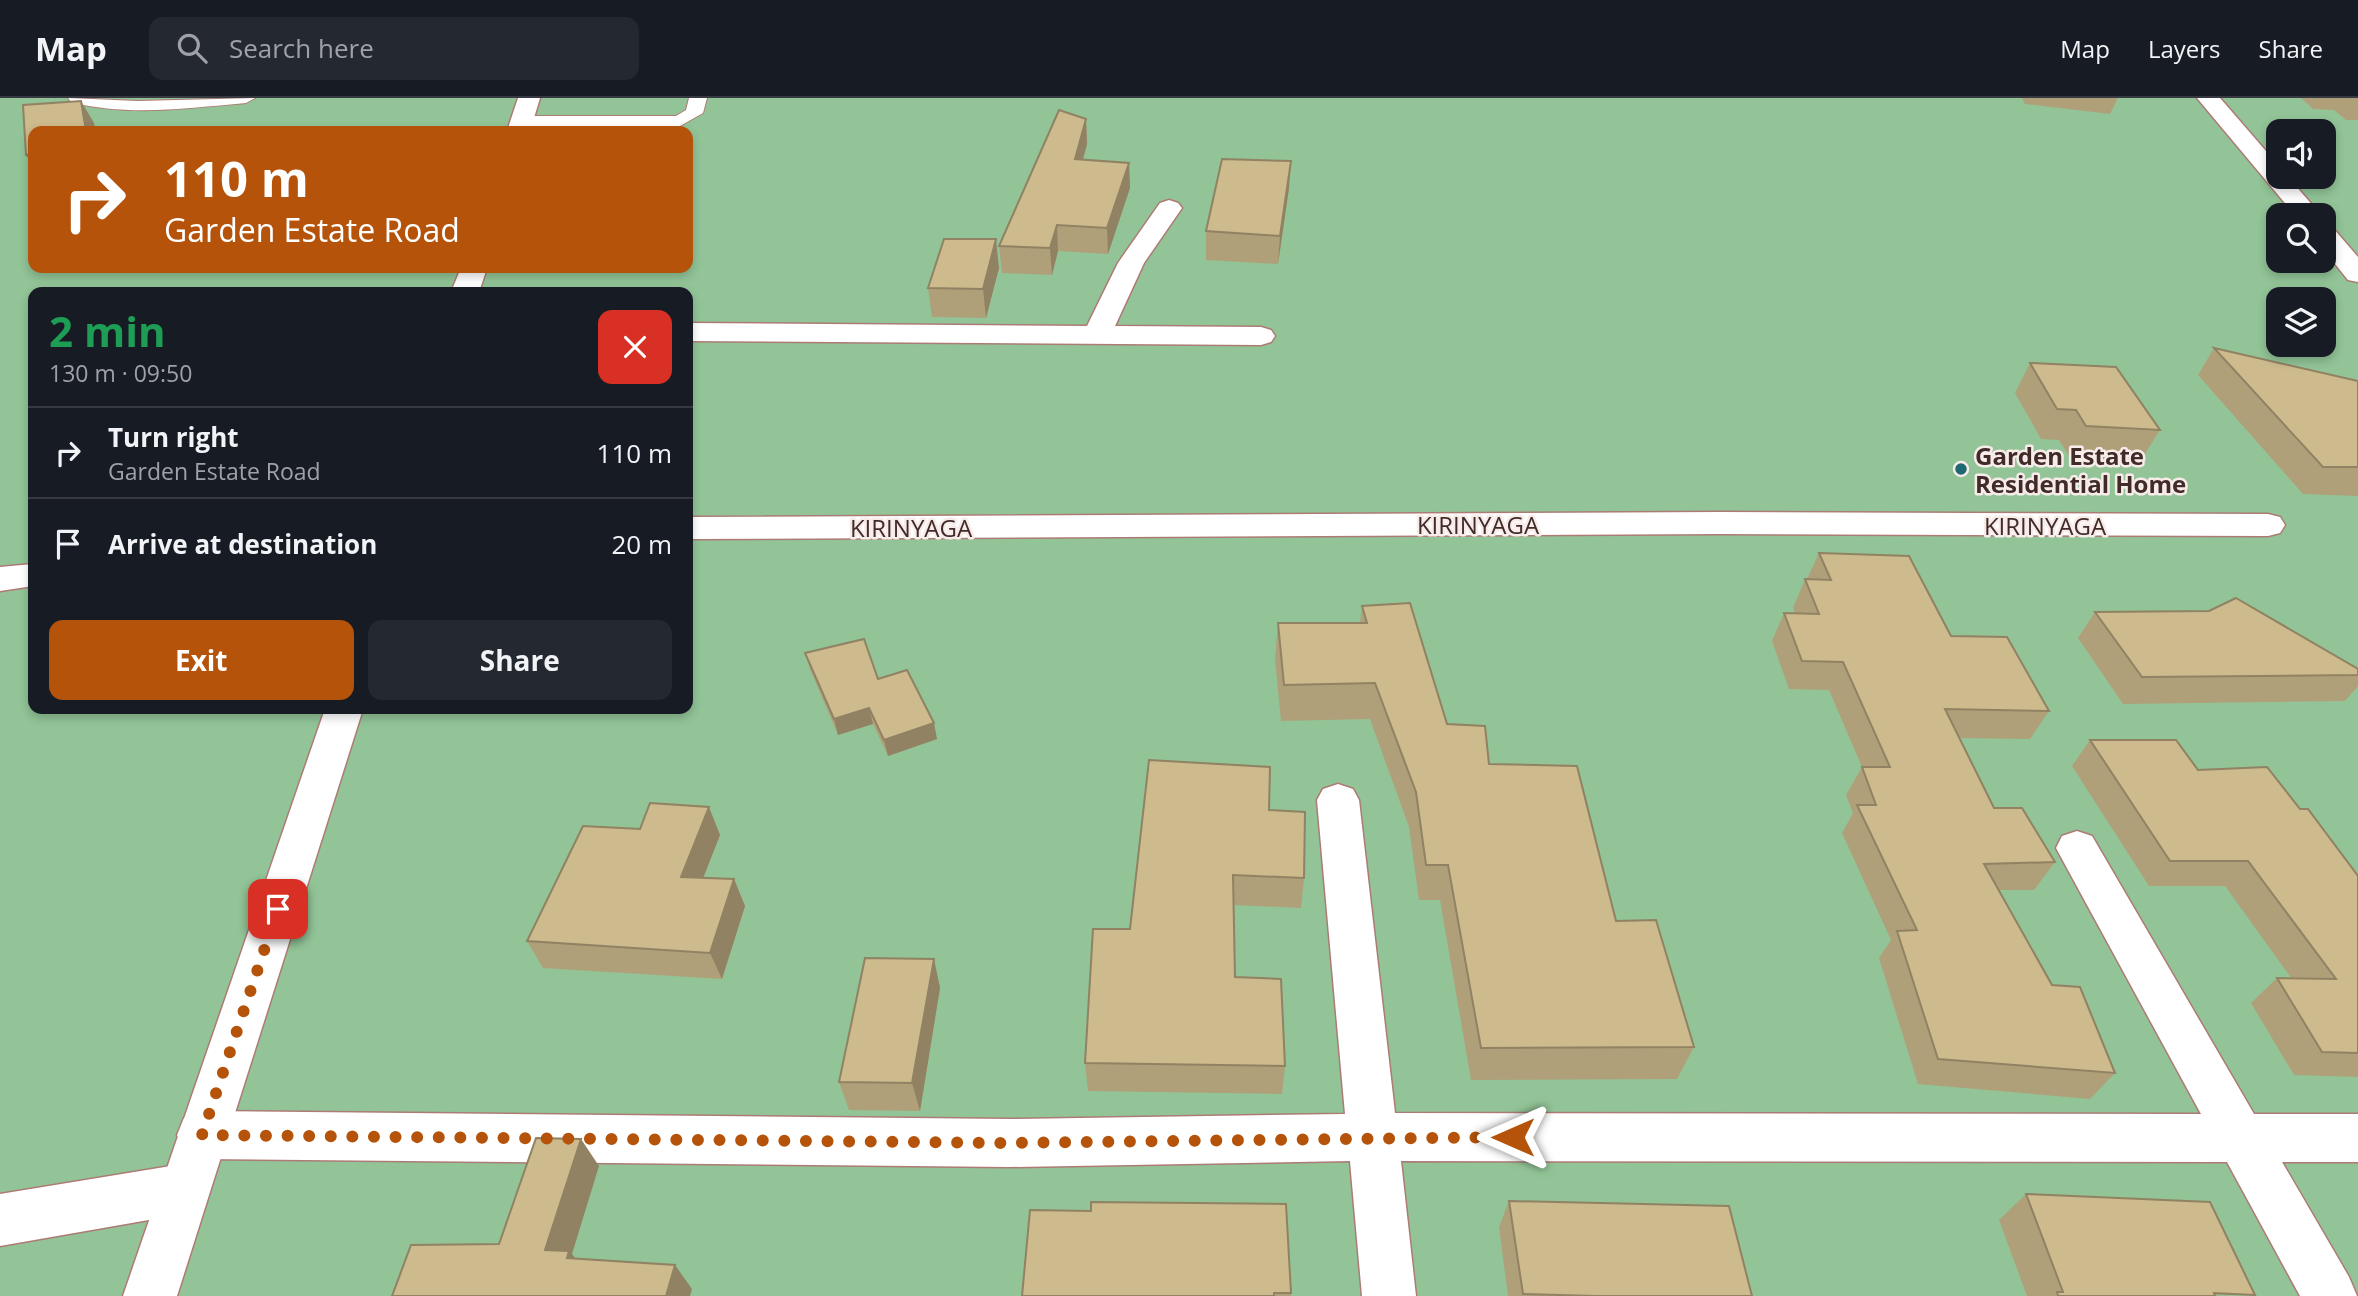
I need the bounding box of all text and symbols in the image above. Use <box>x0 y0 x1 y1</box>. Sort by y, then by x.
search box <box>149 17 639 80</box>
text: Map <box>35 26 107 71</box>
icon: search <box>173 29 211 67</box>
text: Search here <box>229 30 374 66</box>
text: Map <box>2060 32 2110 65</box>
text: Layers <box>2148 32 2221 65</box>
text: Share <box>2259 32 2323 65</box>
map controls <box>2266 119 2336 357</box>
button: sound <box>2266 119 2336 189</box>
text: 110 m <box>164 145 309 211</box>
icon: right <box>49 154 140 245</box>
button: search <box>2266 203 2336 273</box>
text: Garden Estate Road <box>164 208 460 251</box>
button: layers <box>2266 287 2336 357</box>
text: 2 min <box>49 302 166 359</box>
button: close <box>598 310 672 384</box>
text: 130 m · 09:50 <box>49 357 192 389</box>
text: Turn right <box>108 419 239 455</box>
icon: right <box>49 434 87 472</box>
text: 110 m <box>597 435 672 471</box>
place label: Garden Estate Residential Home <box>1975 439 2186 500</box>
text: Garden Estate Road <box>108 455 321 487</box>
marker: Garden Estate Residential Home <box>1953 461 1969 477</box>
street label: KIRINYAGA <box>1417 508 1540 541</box>
street label: KIRINYAGA <box>1984 509 2107 542</box>
street label: KIRINYAGA <box>850 511 973 544</box>
icon: arrive <box>49 525 87 563</box>
text: Arrive at destination <box>108 526 377 562</box>
text: 20 m <box>611 526 672 562</box>
button: Exit <box>49 620 354 700</box>
button: Share <box>368 620 672 700</box>
pin <box>248 879 308 939</box>
icon: arrive <box>259 890 297 928</box>
position arrow <box>1476 1100 1550 1174</box>

